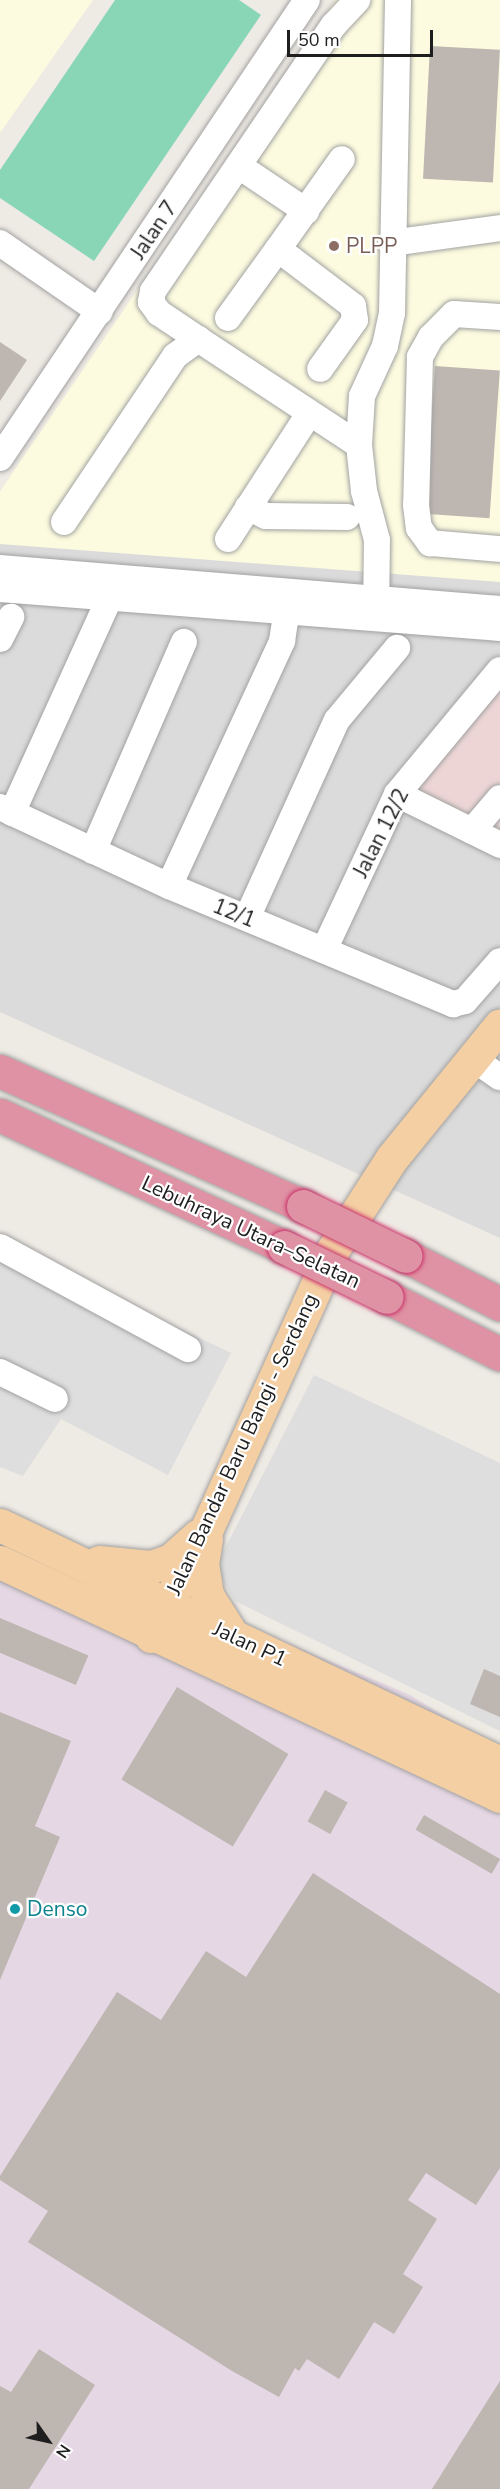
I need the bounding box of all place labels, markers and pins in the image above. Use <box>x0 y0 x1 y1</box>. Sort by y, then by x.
place label: PLPP <box>346 233 397 259</box>
marker: PLPP <box>327 239 341 253</box>
place label: Denso <box>27 1896 87 1922</box>
marker: Denso <box>8 1902 22 1916</box>

